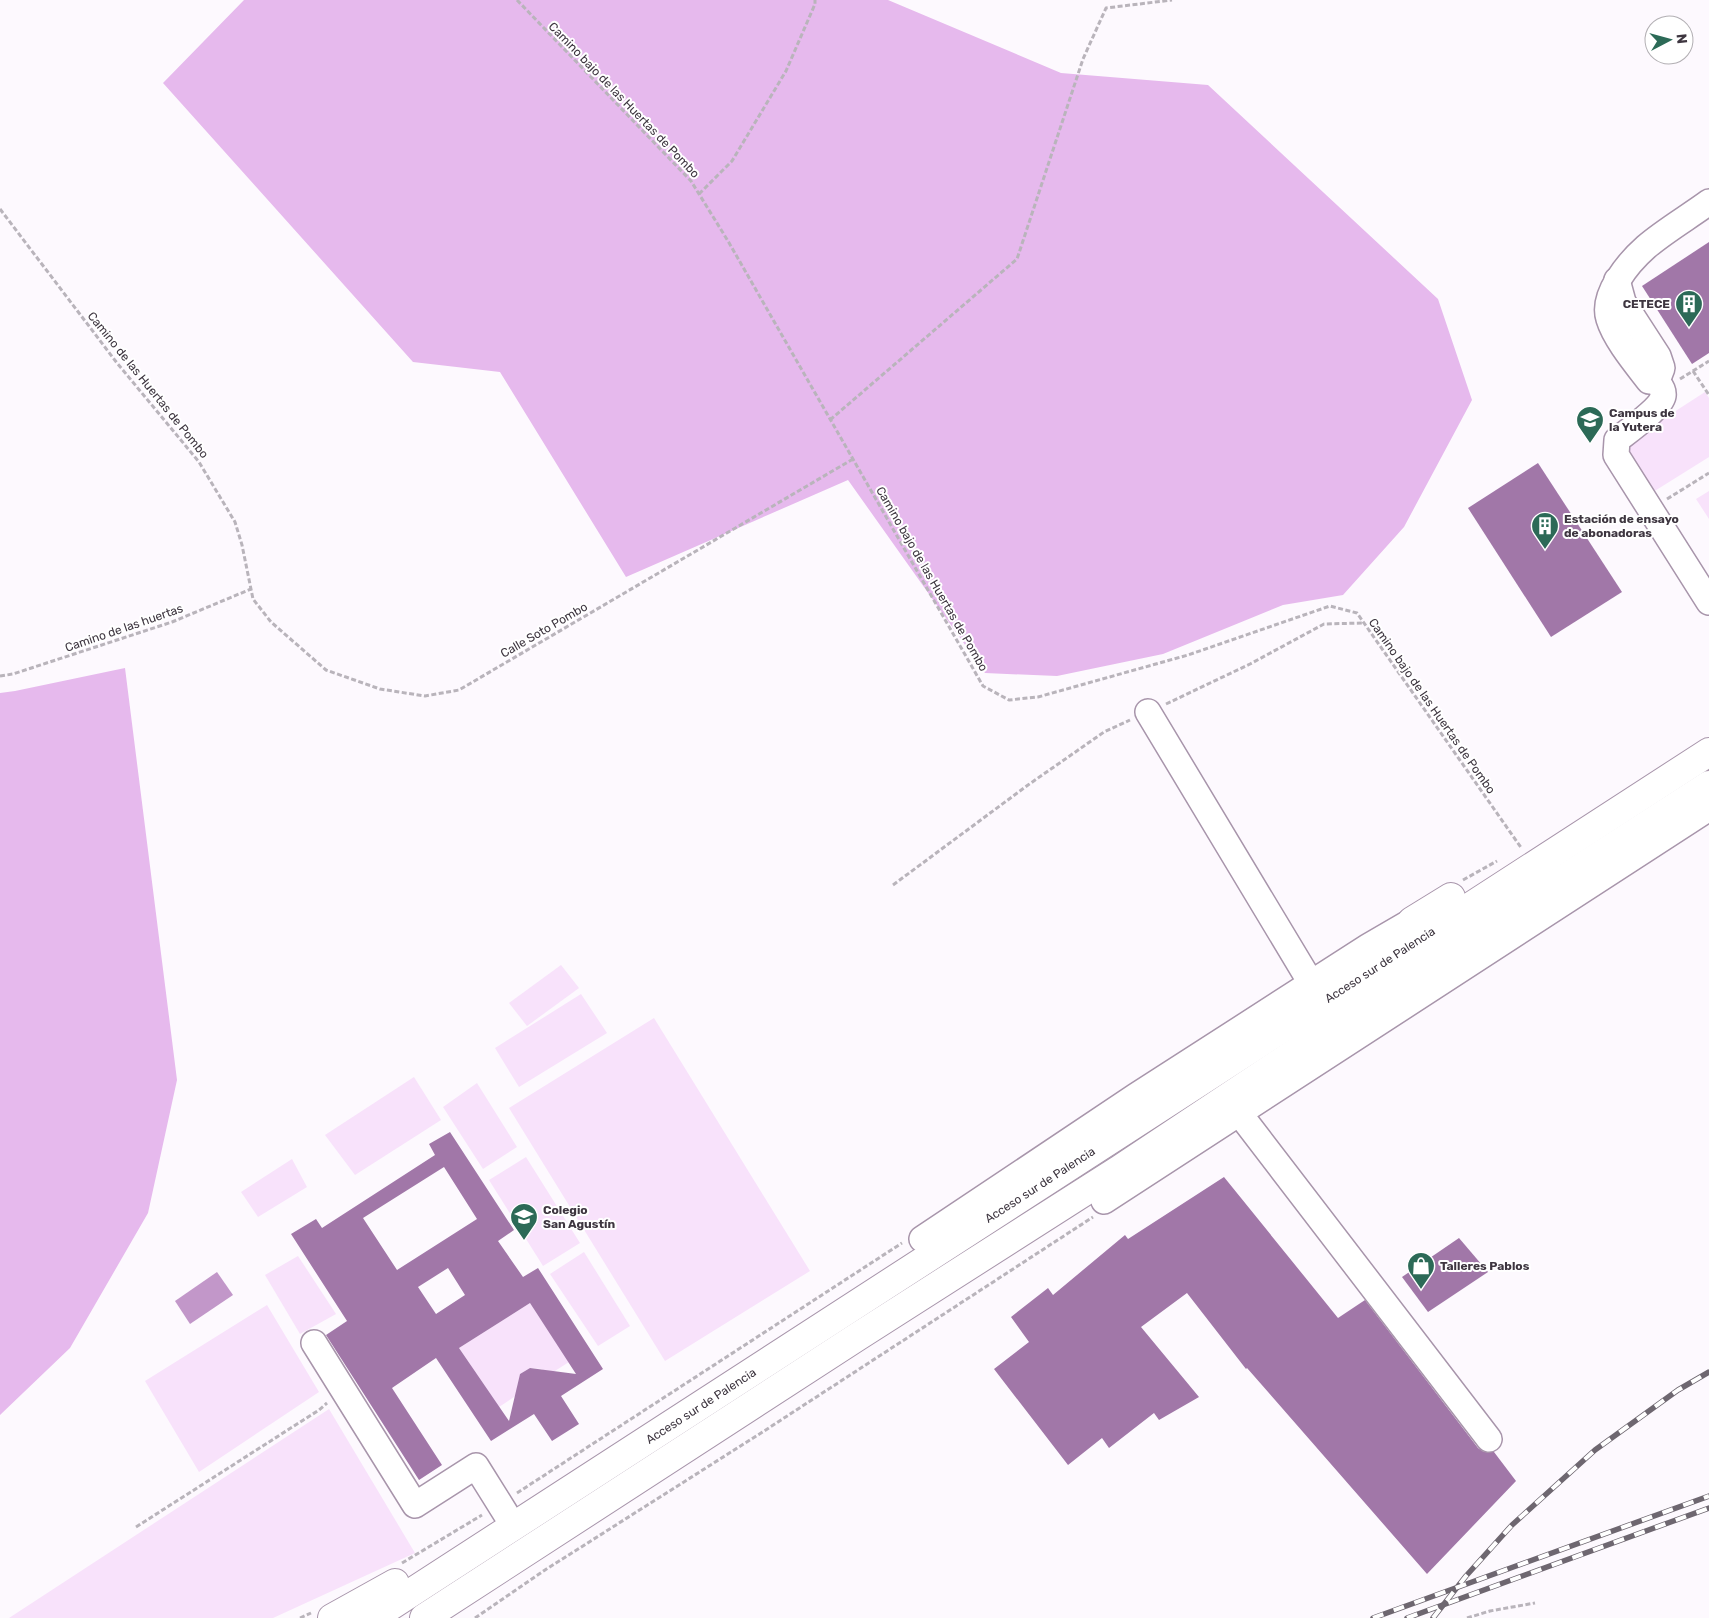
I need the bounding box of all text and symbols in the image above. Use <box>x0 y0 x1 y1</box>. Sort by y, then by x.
north arrow <box>1644 15 1694 65</box>
street label: Camino bajo de las Huertas de Pombo <box>546 19 702 181</box>
text: N <box>1672 33 1690 45</box>
building icon: CETECE <box>1674 289 1704 328</box>
place label: CETECE <box>1623 297 1670 311</box>
street label: Camino de las Huertas de Pombo <box>85 309 211 461</box>
school or university icon: Campus de la Yutera <box>1575 405 1605 444</box>
place label: Campus de la Yutera <box>1609 406 1675 434</box>
street label: Camino bajo de las Huertas de Pombo <box>873 484 991 674</box>
building icon: Estación de ensayo de abonadoras <box>1530 511 1560 550</box>
place label: Estación de ensayo de abonadoras <box>1564 512 1679 540</box>
street label: Calle Soto Pombo <box>498 599 590 661</box>
street label: Camino de las huertas <box>63 601 185 655</box>
street label: Camino bajo de las Huertas de Pombo <box>1366 616 1498 796</box>
street label: Acceso sur de Palencia <box>1322 924 1438 1006</box>
street label: Acceso sur de Palencia <box>982 1144 1098 1226</box>
school or university icon: Colegio San Agustín <box>509 1202 539 1241</box>
place label: Colegio San Agustín <box>543 1203 615 1231</box>
shop icon: Talleres Pablos <box>1406 1251 1436 1290</box>
place label: Talleres Pablos <box>1440 1259 1530 1273</box>
street label: Acceso sur de Palencia <box>643 1365 759 1447</box>

